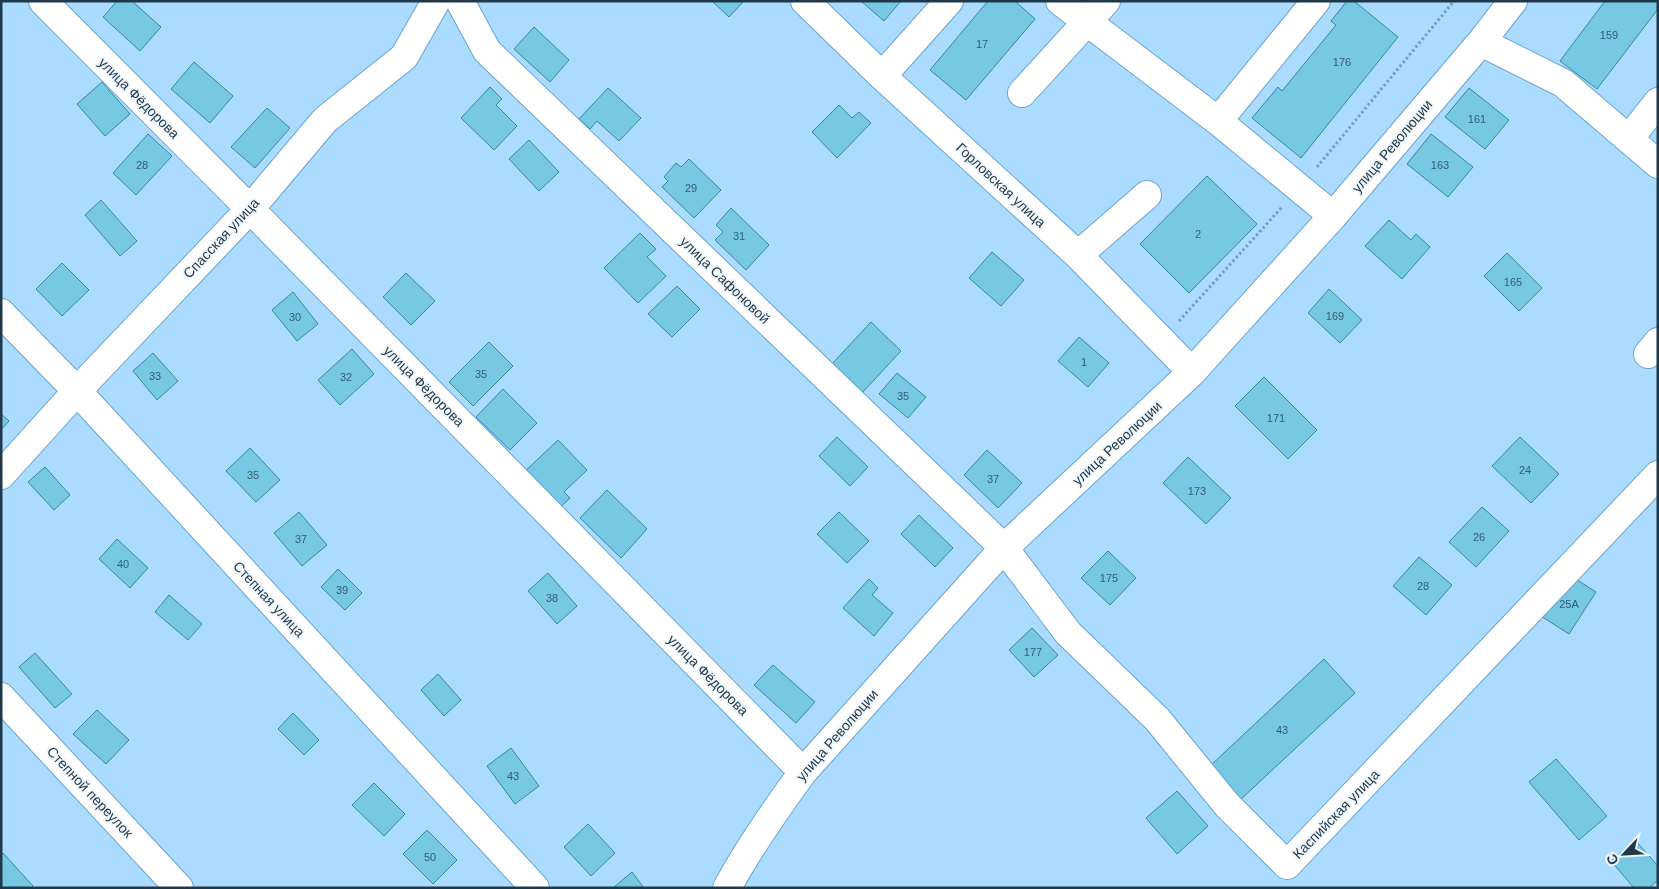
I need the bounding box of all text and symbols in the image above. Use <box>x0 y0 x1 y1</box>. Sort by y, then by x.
house number: 159 <box>1600 29 1618 41</box>
house number: 17 <box>976 38 988 50</box>
street label: улица Фёдорова <box>95 54 183 142</box>
house number: 176 <box>1333 56 1351 68</box>
street label: улица Революции <box>1349 96 1435 196</box>
house number: 161 <box>1468 113 1486 125</box>
street label: Горловская улица <box>953 139 1049 231</box>
house number: 28 <box>136 159 148 171</box>
house number: 163 <box>1431 159 1449 171</box>
house number: 29 <box>685 182 697 194</box>
street label: Спасская улица <box>180 194 262 281</box>
house number: 2 <box>1195 228 1201 240</box>
house number: 31 <box>733 230 745 242</box>
street label: улица Сафоновой <box>677 233 773 327</box>
house number: 165 <box>1504 276 1522 288</box>
house number: 169 <box>1326 310 1344 322</box>
house number: 30 <box>289 311 301 323</box>
street label: улица Фёдорова <box>380 342 468 430</box>
house number: 1 <box>1081 356 1087 368</box>
house number: 35 <box>475 368 487 380</box>
house number: 33 <box>149 370 161 382</box>
house number: 32 <box>340 371 352 383</box>
house number: 35 <box>897 390 909 402</box>
street label: улица Революции <box>1069 398 1165 488</box>
house number: 171 <box>1267 412 1285 424</box>
house number: 24 <box>1519 464 1531 476</box>
house number: 35 <box>247 469 259 481</box>
house number: 37 <box>987 473 999 485</box>
house number: 173 <box>1188 485 1206 497</box>
house number: 26 <box>1473 531 1485 543</box>
house number: 37 <box>295 533 307 545</box>
house number: 40 <box>117 558 129 570</box>
street label: Степная улица <box>230 558 308 640</box>
house number: 175 <box>1100 572 1118 584</box>
house number: 28 <box>1417 580 1429 592</box>
house number: 39 <box>336 584 348 596</box>
house number: 38 <box>546 592 558 604</box>
house number: 25А <box>1559 598 1579 610</box>
street label: улица Фёдорова <box>664 631 752 719</box>
house number: 177 <box>1024 646 1042 658</box>
street label: улица Революции <box>793 686 881 784</box>
house number: 43 <box>1276 724 1288 736</box>
street label: Степной переулок <box>44 743 137 841</box>
street label: Каспийская улица <box>1289 766 1383 862</box>
house number: 43 <box>507 770 519 782</box>
north arrow <box>1599 829 1649 879</box>
house number: 50 <box>424 851 436 863</box>
text: С <box>1603 852 1622 867</box>

